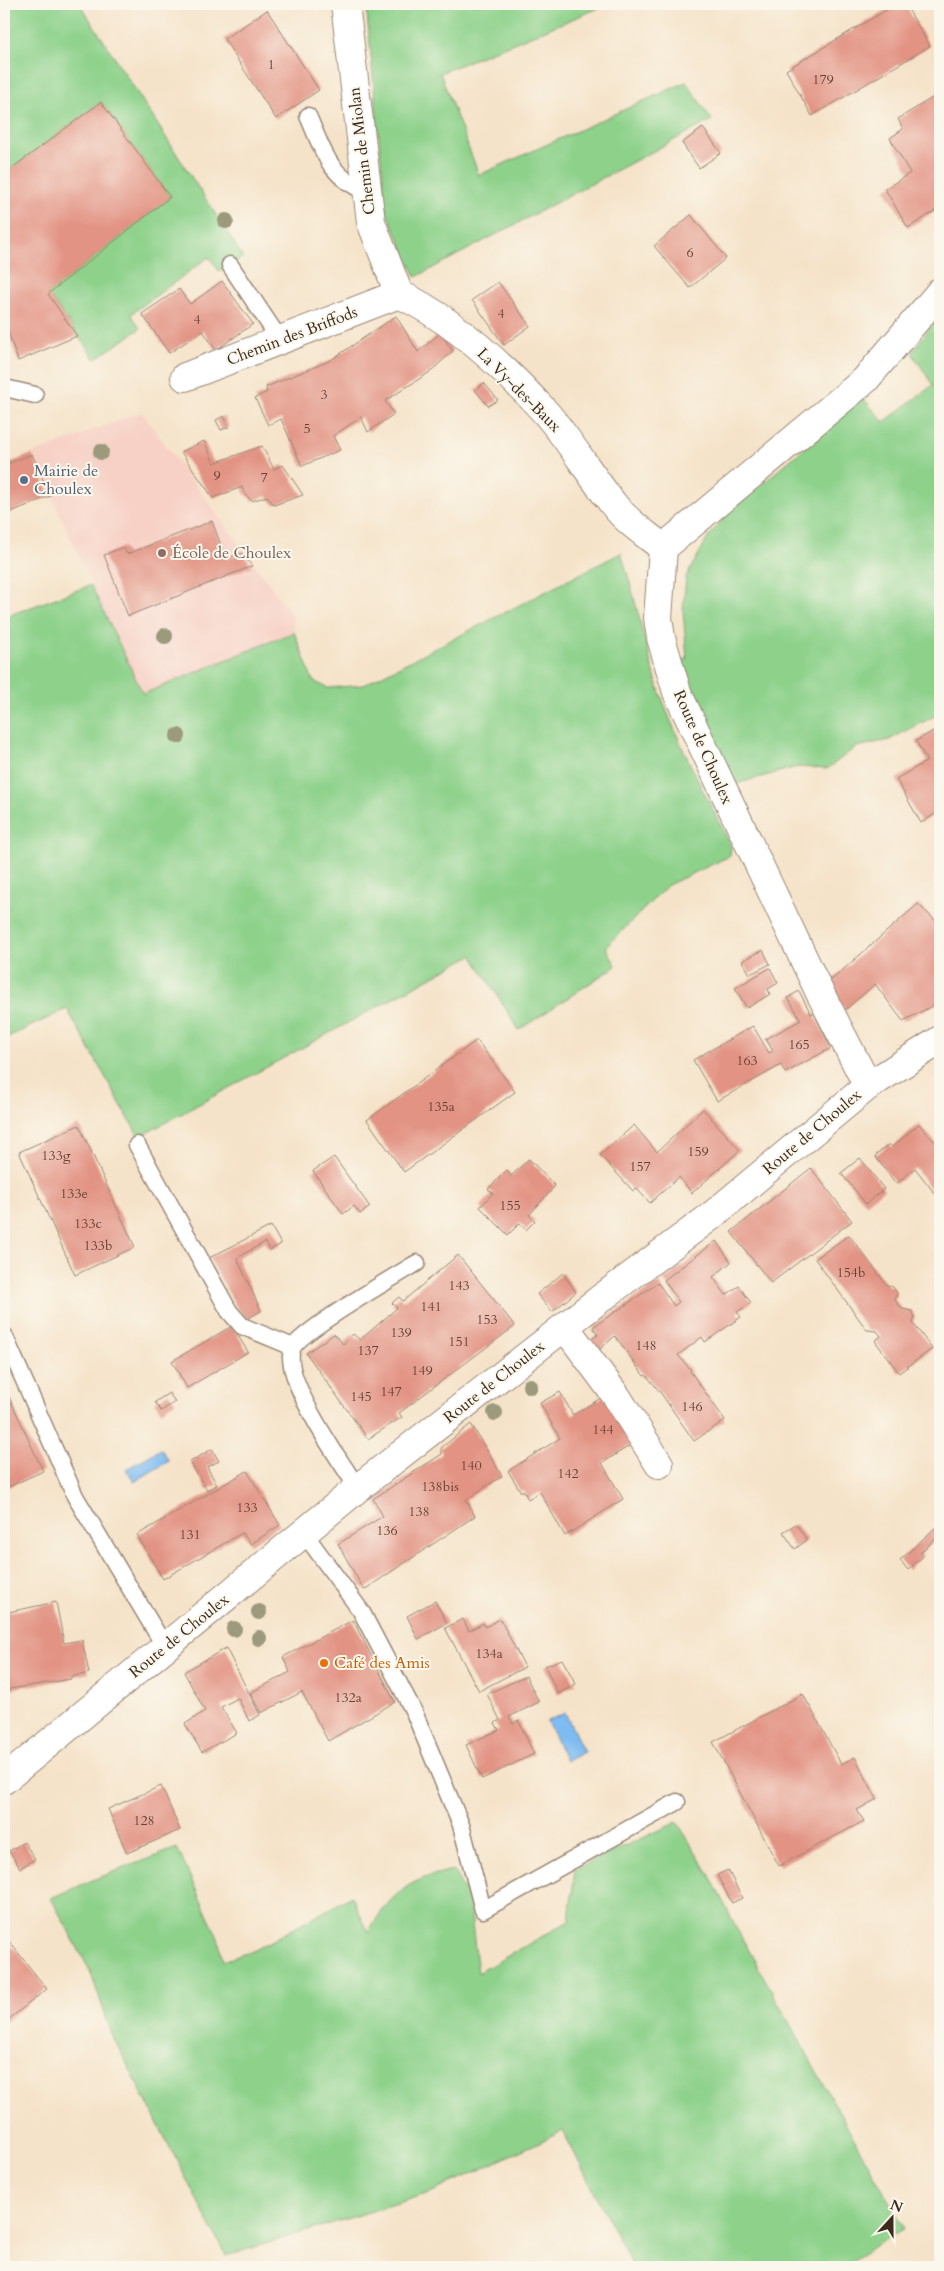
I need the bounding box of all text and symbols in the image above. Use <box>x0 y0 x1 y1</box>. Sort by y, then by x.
house number: 1 <box>267 55 275 74</box>
house number: 179 <box>812 70 834 89</box>
street label: Chemin de Miolan <box>343 86 381 216</box>
house number: 6 <box>686 243 694 262</box>
street label: Chemin des Briffods <box>223 301 361 371</box>
house number: 4 <box>497 304 505 323</box>
house number: 4 <box>193 310 201 329</box>
street label: La Vy-des-Baux <box>472 343 566 437</box>
house number: 3 <box>320 385 328 404</box>
house number: 5 <box>303 419 311 438</box>
place label: Mairie de Choulex <box>34 460 98 500</box>
house number: 9 <box>213 466 221 485</box>
house number: 7 <box>260 468 268 487</box>
marker: Mairie de Choulex <box>18 474 30 486</box>
place label: École de Choulex <box>172 542 291 564</box>
marker: École de Choulex <box>156 547 168 559</box>
street label: Route de Choulex <box>668 686 738 808</box>
house number: 165 <box>788 1035 810 1054</box>
house number: 163 <box>736 1051 758 1070</box>
street label: Route de Choulex <box>758 1084 866 1180</box>
house number: 135a <box>427 1097 455 1116</box>
house number: 159 <box>687 1142 709 1161</box>
house number: 133g <box>41 1146 71 1165</box>
house number: 157 <box>629 1157 651 1176</box>
house number: 133e <box>60 1184 88 1203</box>
house number: 155 <box>499 1196 521 1215</box>
house number: 133c <box>74 1214 102 1233</box>
house number: 133b <box>83 1236 113 1255</box>
house number: 154b <box>836 1263 866 1282</box>
house number: 143 <box>448 1276 470 1295</box>
house number: 141 <box>420 1297 442 1316</box>
house number: 153 <box>476 1310 498 1329</box>
house number: 139 <box>390 1323 412 1342</box>
house number: 151 <box>448 1332 470 1351</box>
street label: Route de Choulex <box>439 1335 549 1429</box>
house number: 148 <box>635 1336 657 1355</box>
house number: 137 <box>357 1341 379 1360</box>
house number: 149 <box>411 1361 433 1380</box>
house number: 147 <box>380 1382 402 1401</box>
house number: 145 <box>350 1387 372 1406</box>
house number: 146 <box>681 1397 703 1416</box>
house number: 144 <box>592 1420 614 1439</box>
house number: 140 <box>460 1456 482 1475</box>
house number: 142 <box>557 1464 579 1483</box>
house number: 138bis <box>421 1477 459 1496</box>
house number: 133 <box>236 1498 258 1517</box>
house number: 138 <box>408 1502 430 1521</box>
house number: 136 <box>376 1521 398 1540</box>
house number: 131 <box>179 1525 201 1544</box>
street label: Route de Choulex <box>124 1589 234 1683</box>
house number: 134a <box>475 1644 503 1663</box>
place label: Café des Amis <box>334 1652 430 1674</box>
marker: Café des Amis <box>318 1657 330 1669</box>
house number: 132a <box>334 1688 362 1707</box>
house number: 128 <box>133 1811 155 1830</box>
north arrow <box>866 2194 916 2244</box>
text: N <box>887 2195 906 2217</box>

